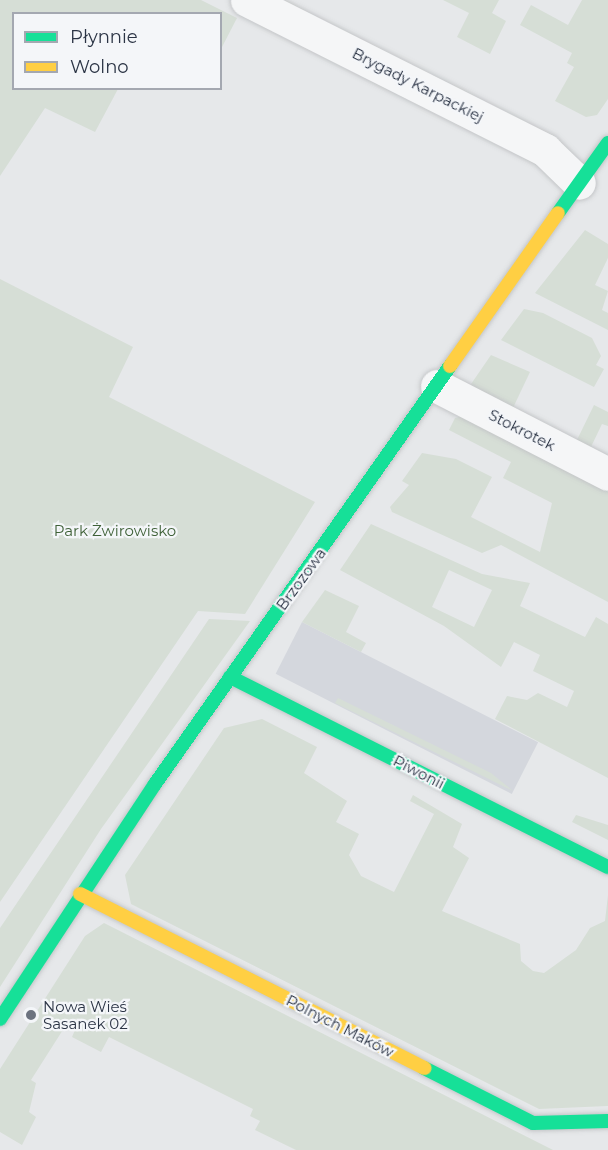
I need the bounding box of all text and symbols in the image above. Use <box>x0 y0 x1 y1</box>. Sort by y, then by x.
legend <box>12 12 222 90</box>
text: Płynnie <box>70 26 138 48</box>
street label: Brygady Karpackiej <box>349 44 487 126</box>
text: Wolno <box>70 56 129 78</box>
street label: Stokrotek <box>486 406 558 454</box>
park label: Park Żwirowisko <box>54 522 176 540</box>
street label: Brzozowa <box>272 544 330 614</box>
street label: Piwonii <box>390 751 448 793</box>
street label: Polnych Maków <box>283 991 397 1061</box>
place label: Nowa Wieś Sasanek 02 <box>43 997 128 1032</box>
marker: Nowa Wieś Sasanek 02 <box>24 1008 38 1022</box>

